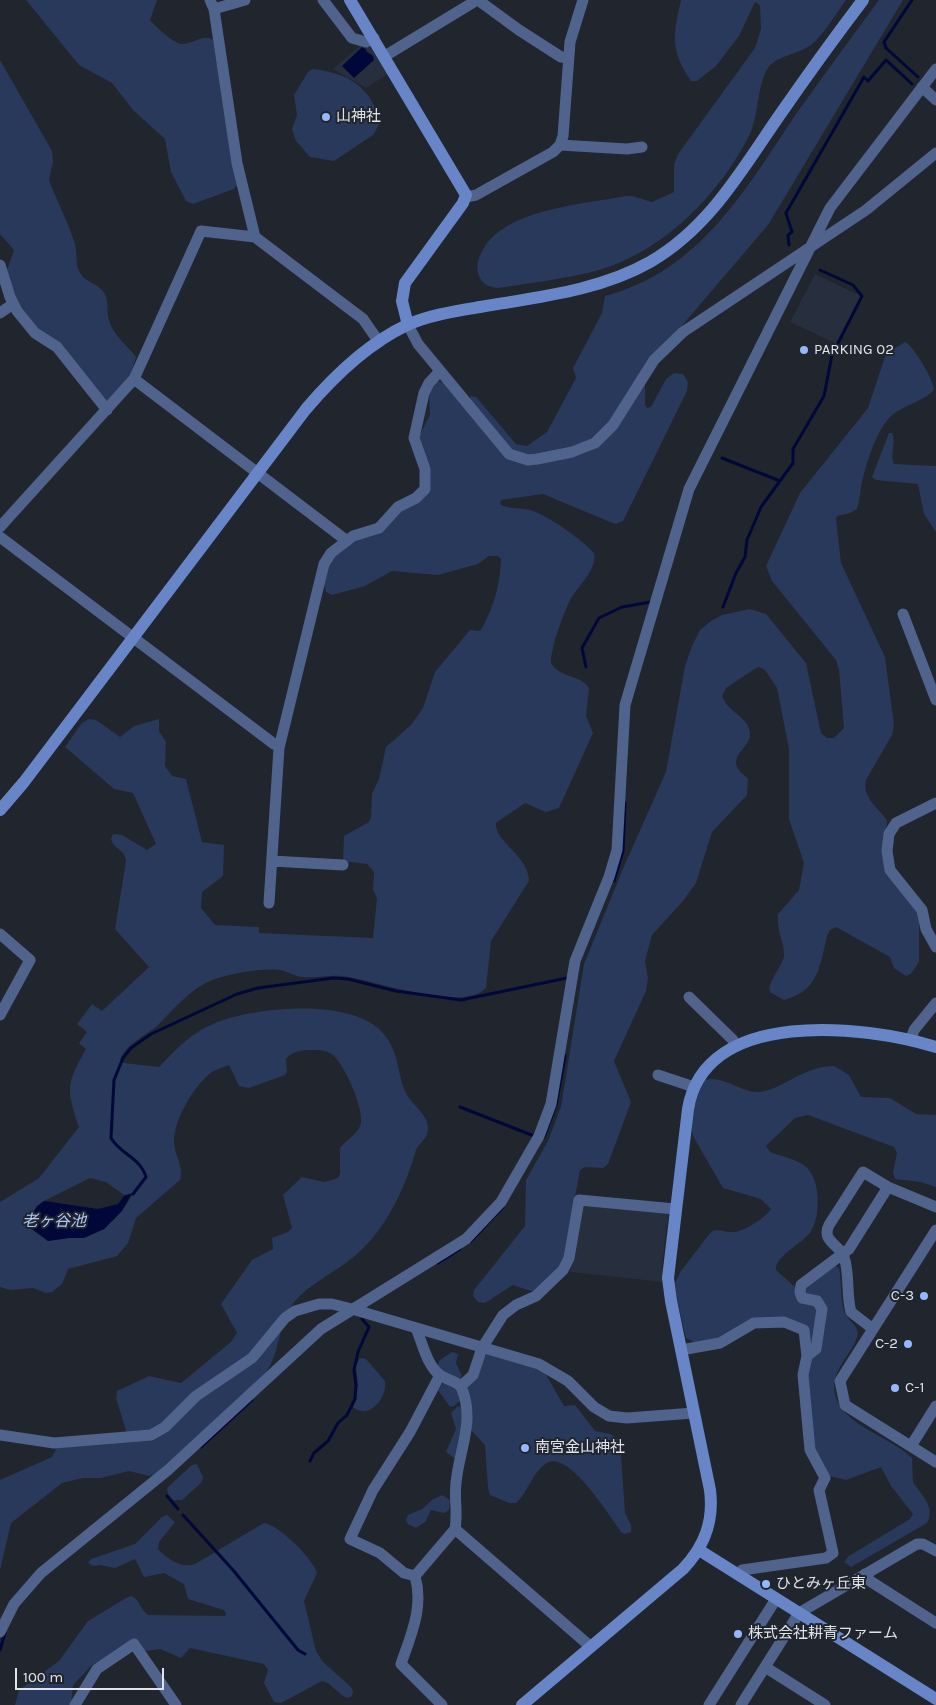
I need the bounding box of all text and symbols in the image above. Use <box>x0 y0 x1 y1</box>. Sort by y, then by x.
place label: 山神社 <box>336 108 381 126</box>
marker: 山神社 <box>320 111 332 123</box>
place label: PARKING 02 <box>814 341 894 359</box>
marker: PARKING 02 <box>798 344 810 356</box>
water label: 老ヶ谷池 <box>22 1211 86 1231</box>
place label: C-3 <box>891 1287 914 1305</box>
marker: C-3 <box>918 1290 930 1302</box>
place label: C-2 <box>875 1335 898 1353</box>
marker: C-2 <box>902 1338 914 1350</box>
place label: C-1 <box>905 1379 924 1397</box>
marker: C-1 <box>889 1382 901 1394</box>
place label: 南宮金山神社 <box>535 1439 625 1457</box>
marker: 南宮金山神社 <box>519 1442 531 1454</box>
place label: ひとみヶ丘東 <box>776 1575 866 1593</box>
marker: ひとみヶ丘東 <box>760 1578 772 1590</box>
place label: 株式会社耕青ファーム <box>748 1625 898 1643</box>
marker: 株式会社耕青ファーム <box>732 1628 744 1640</box>
scale bar <box>18 1658 166 1690</box>
text: 100 m <box>23 1668 63 1686</box>

